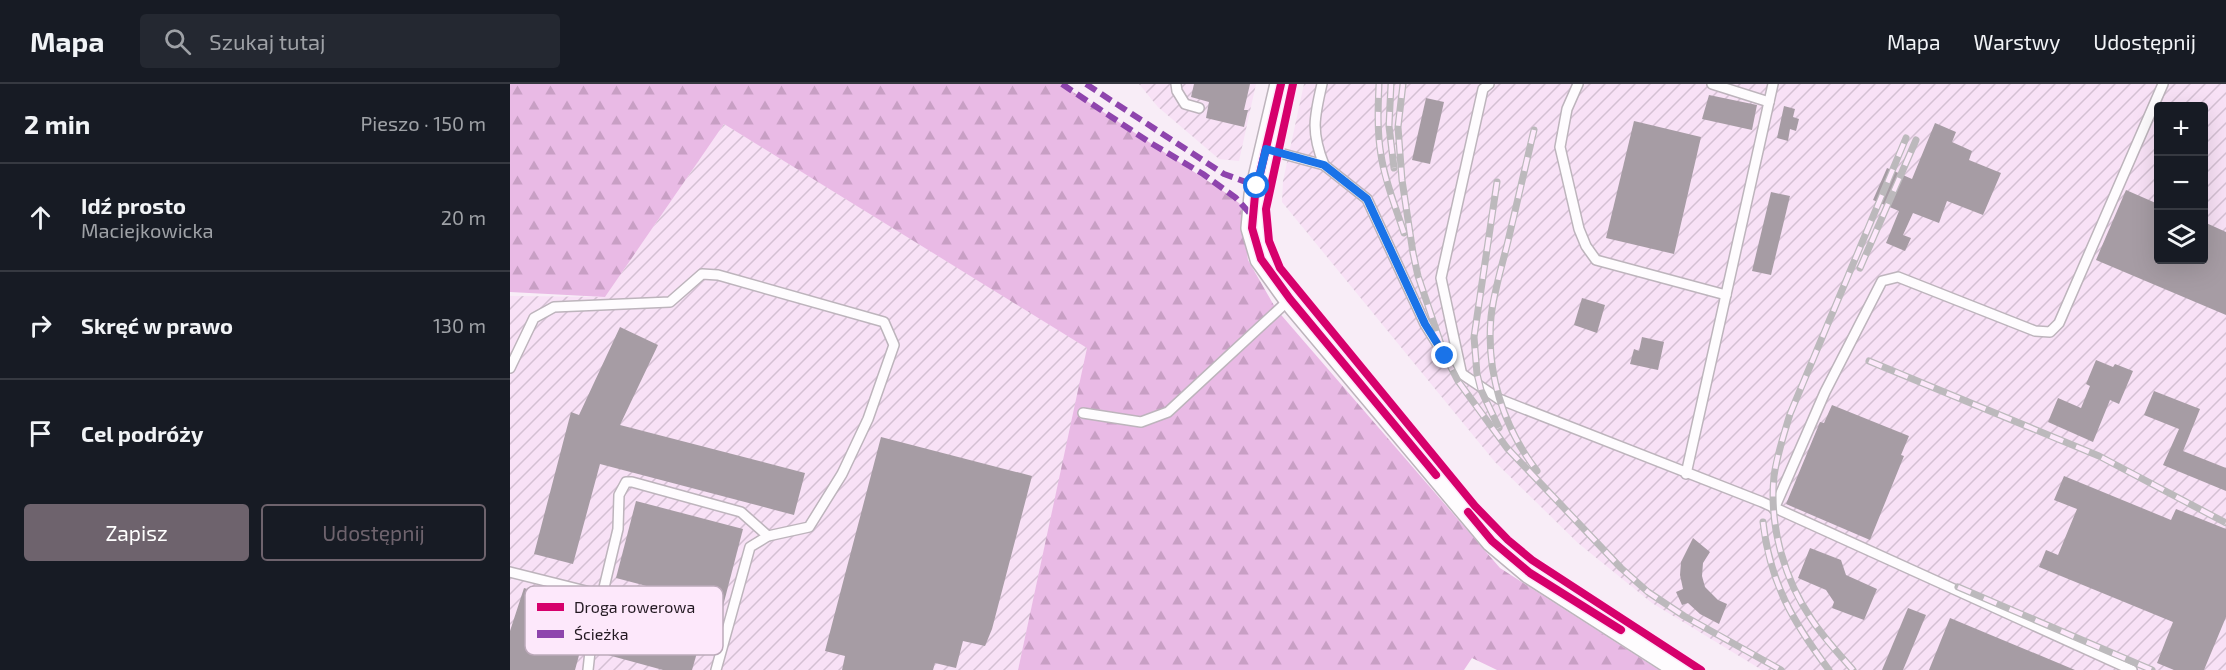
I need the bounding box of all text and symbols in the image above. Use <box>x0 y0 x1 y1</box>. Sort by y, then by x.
search box <box>140 14 560 68</box>
text: Mapa <box>30 24 104 58</box>
icon: search <box>161 25 194 58</box>
text: Szukaj tutaj <box>209 28 326 54</box>
text: Mapa <box>1887 29 1941 54</box>
text: Warstwy <box>1974 29 2060 54</box>
text: Udostępnij <box>2093 29 2196 54</box>
map controls <box>2154 102 2208 264</box>
button: + <box>2154 102 2208 156</box>
text: 2 min <box>24 108 90 139</box>
text: Pieszo · 150 m <box>360 111 486 135</box>
button: − <box>2154 156 2208 210</box>
route start <box>1243 172 1269 198</box>
text: Idź prosto <box>81 192 186 218</box>
icon: ahead <box>24 201 57 234</box>
text: 20 m <box>441 205 486 229</box>
button: layers <box>2154 210 2208 264</box>
text: Maciejkowicka <box>81 218 214 242</box>
icon: right <box>24 309 57 342</box>
text: Skręć w prawo <box>81 312 233 338</box>
text: 130 m <box>433 313 486 337</box>
route end <box>1431 342 1457 368</box>
icon: arrive <box>24 417 57 450</box>
text: Cel podróży <box>81 420 203 446</box>
button: Zapisz <box>24 504 249 561</box>
button: Udostępnij <box>261 504 486 561</box>
legend <box>525 586 723 655</box>
text: Droga rowerowa <box>574 597 695 616</box>
text: Ścieżka <box>574 624 628 643</box>

